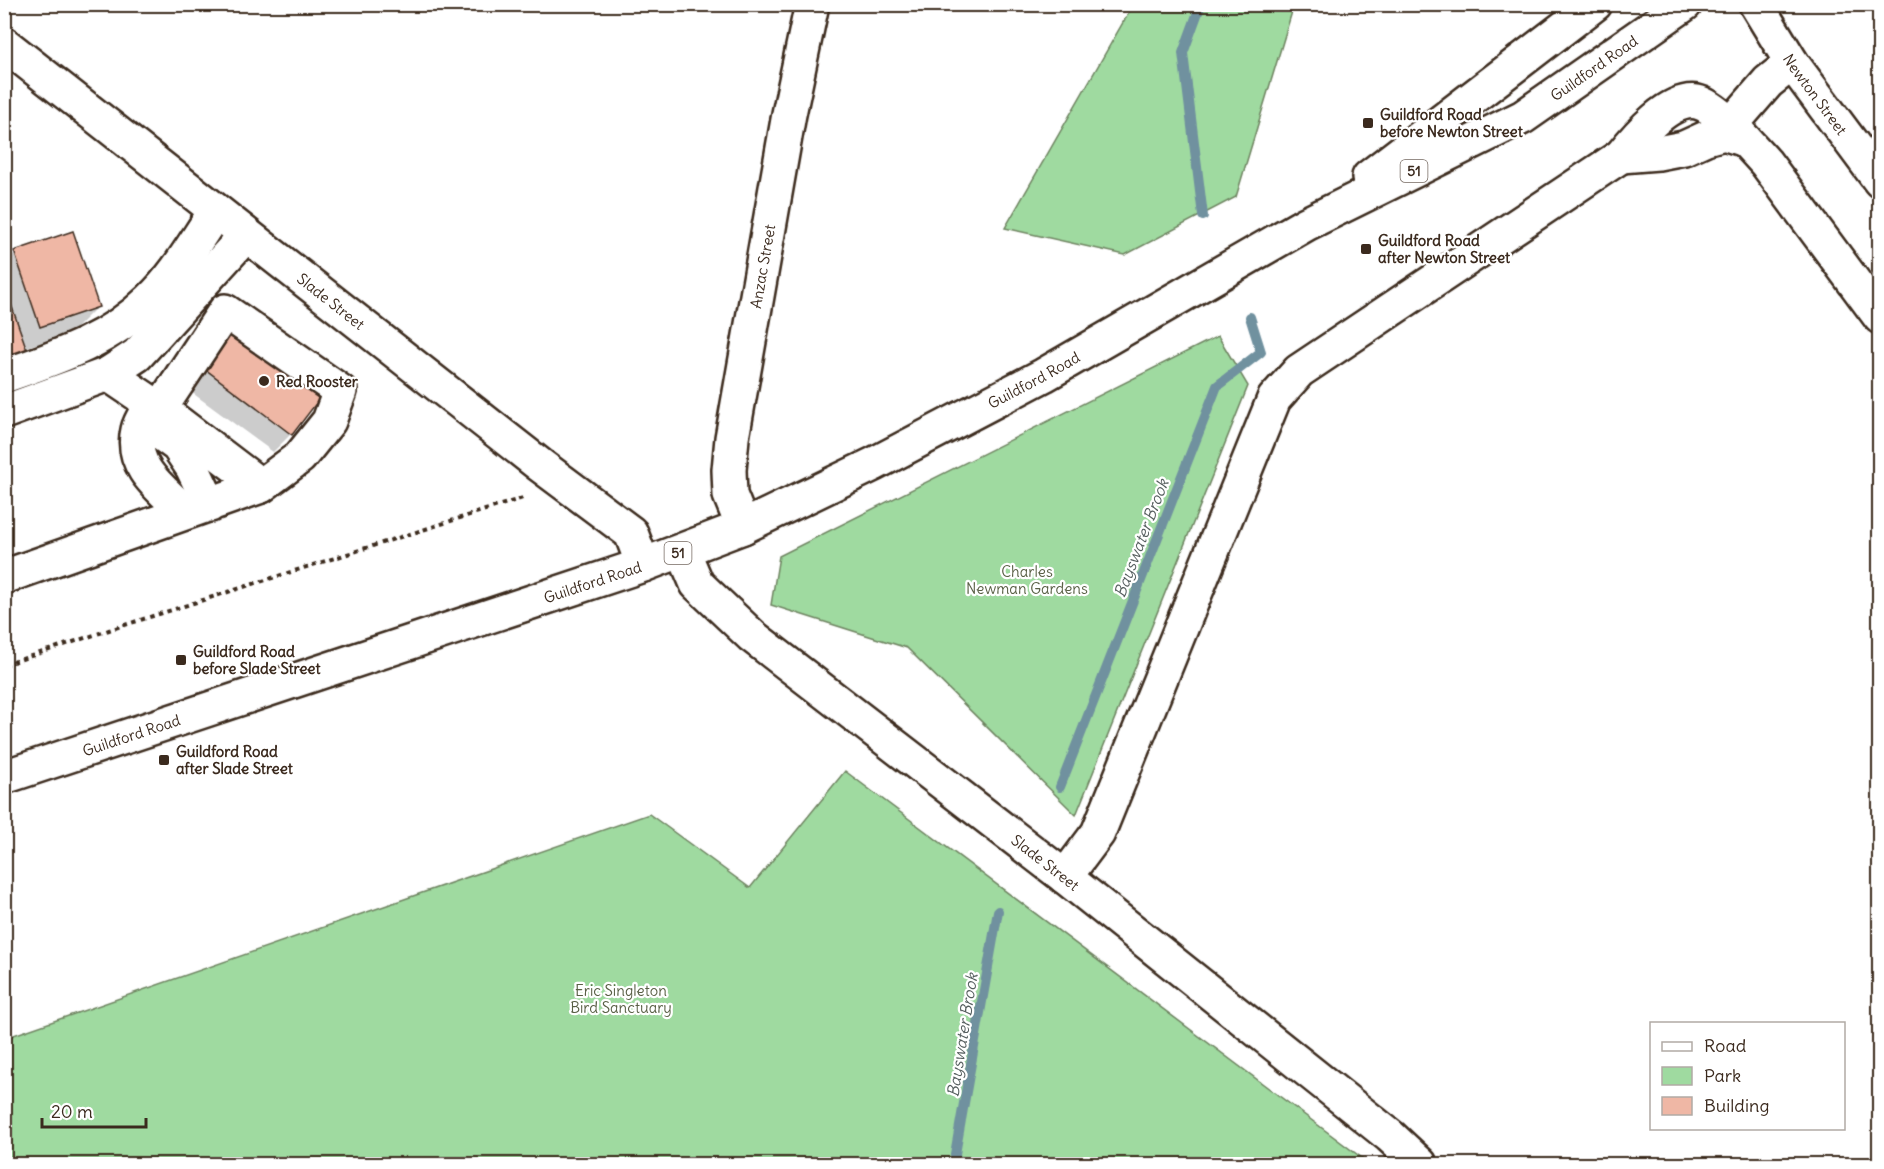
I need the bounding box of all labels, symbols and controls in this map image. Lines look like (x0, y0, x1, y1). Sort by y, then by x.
street label: Guildford Road (1546, 31, 1641, 105)
street label: Newton Street (1779, 50, 1852, 138)
place label: Guildford Road before Newton Street (1380, 105, 1524, 141)
marker: Guildford Road before Newton Street (1361, 116, 1375, 130)
road number: 51 (1400, 160, 1428, 182)
street label: Anzac Street (745, 223, 779, 310)
place label: Guildford Road after Newton Street (1378, 231, 1511, 267)
marker: Guildford Road after Newton Street (1359, 242, 1373, 256)
street label: Slade Street (294, 269, 369, 333)
street label: Guildford Road (984, 347, 1083, 412)
place label: Red Rooster (276, 372, 359, 391)
marker: Red Rooster (257, 374, 271, 388)
water label: Bayswater Brook (1109, 474, 1173, 600)
road number: 51 (664, 542, 692, 564)
street label: Guildford Road (541, 557, 644, 607)
park label: Charles Newman Gardens (966, 562, 1088, 598)
place label: Guildford Road before Slade Street (193, 642, 321, 678)
marker: Guildford Road before Slade Street (174, 653, 188, 667)
street label: Guildford Road (80, 710, 183, 760)
place label: Guildford Road after Slade Street (176, 742, 294, 778)
marker: Guildford Road after Slade Street (157, 753, 171, 767)
street label: Slade Street (1008, 830, 1083, 894)
water label: Bayswater Brook (942, 970, 982, 1098)
park label: Eric Singleton Bird Sanctuary (570, 981, 672, 1017)
legend (1650, 1022, 1845, 1130)
text: Road (1704, 1034, 1747, 1057)
text: Park (1704, 1064, 1741, 1087)
scale bar (42, 1091, 146, 1129)
text: Building (1704, 1094, 1769, 1117)
text: 20 m (51, 1100, 93, 1123)

